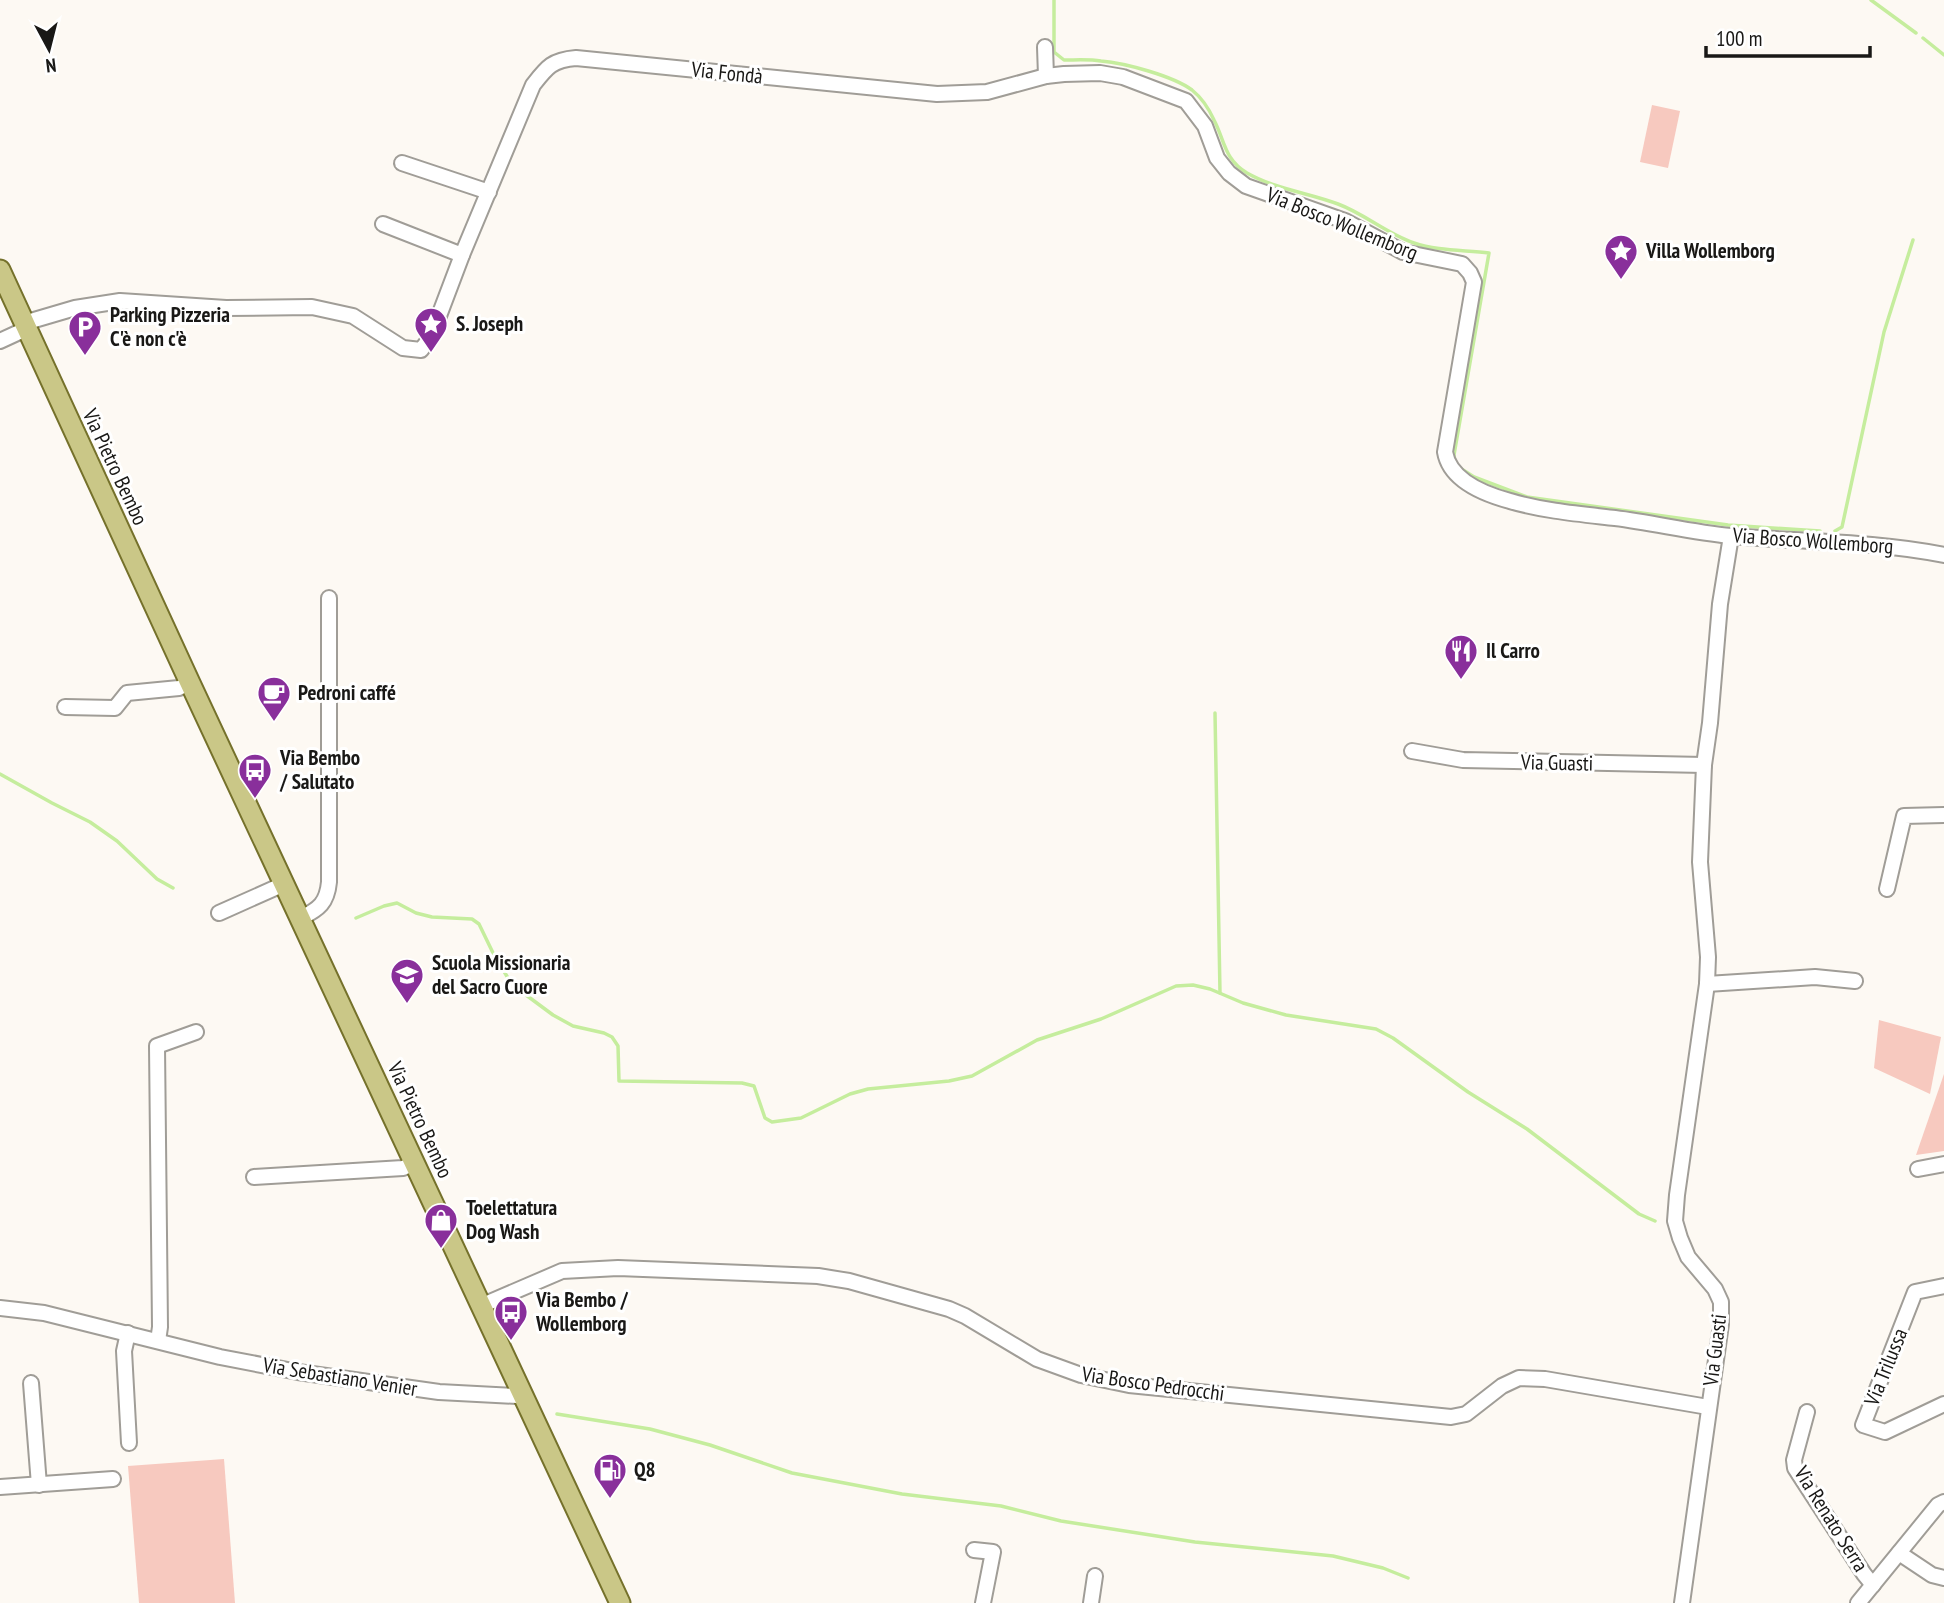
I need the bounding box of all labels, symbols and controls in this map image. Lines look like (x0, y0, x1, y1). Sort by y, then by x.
north arrow (14, 14, 84, 84)
scale bar (1706, 14, 1870, 58)
text: 100 m (1716, 25, 1762, 52)
text: N (45, 53, 58, 78)
street label: Via Fondà (689, 55, 764, 90)
street label: Via Bosco Wollemborg (1262, 180, 1422, 266)
place icon: Villa Wollemborg (1602, 232, 1640, 281)
place label: Villa Wollemborg (1645, 237, 1775, 264)
place label: Parking Pizzeria C'è non c'è (110, 301, 230, 352)
place icon: S. Joseph (412, 305, 450, 354)
parking icon: Parking Pizzeria C'è non c'è (66, 308, 104, 357)
place label: S. Joseph (456, 310, 523, 337)
street label: Via Pietro Bembo (76, 403, 154, 529)
street label: Via Bosco Wollemborg (1731, 521, 1894, 560)
restaurant icon: Il Carro (1442, 632, 1480, 681)
place label: Il Carro (1486, 637, 1540, 664)
cafe icon: Pedroni caffé (255, 674, 293, 723)
place label: Pedroni caffé (298, 679, 396, 706)
place label: Via Bembo / Salutato (279, 744, 360, 795)
street label: Via Guasti (1520, 748, 1593, 777)
bus stop icon: Via Bembo / Salutato (236, 751, 274, 800)
place label: Scuola Missionaria del Sacro Cuore (432, 949, 571, 1000)
school or university icon: Scuola Missionaria del Sacro Cuore (388, 956, 426, 1005)
street label: Via Pietro Bembo (381, 1056, 459, 1182)
place label: Toelettatura Dog Wash (466, 1194, 558, 1245)
shop icon: Toelettatura Dog Wash (422, 1201, 460, 1250)
place label: Via Bembo / Wollemborg (535, 1286, 628, 1337)
bus stop icon: Via Bembo / Wollemborg (492, 1293, 530, 1342)
street label: Via Guasti (1697, 1312, 1732, 1389)
street label: Via Trilussa (1857, 1324, 1913, 1410)
street label: Via Sebastiano Venier (260, 1351, 419, 1402)
street label: Via Bosco Pedrocchi (1079, 1360, 1226, 1407)
fuel station icon: Q8 (591, 1451, 629, 1500)
place label: Q8 (634, 1456, 656, 1483)
street label: Via Renato Serra (1788, 1460, 1875, 1577)

